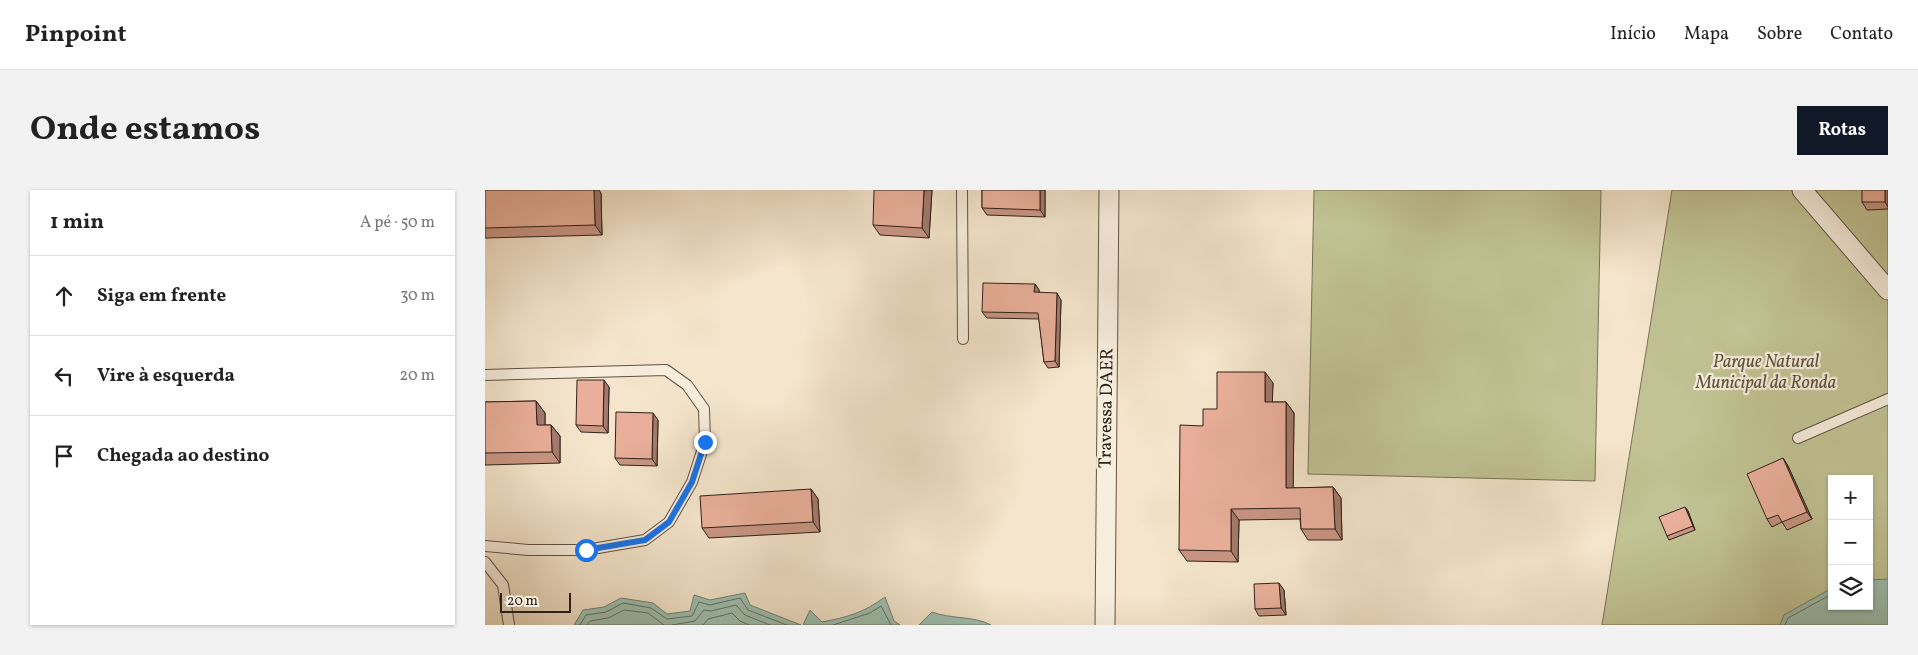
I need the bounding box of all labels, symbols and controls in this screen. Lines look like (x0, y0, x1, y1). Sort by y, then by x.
text: Pinpoint (25, 18, 127, 52)
text: Início (1610, 22, 1656, 47)
text: Mapa (1684, 22, 1729, 47)
text: Sobre (1757, 22, 1802, 47)
text: Contato (1830, 22, 1893, 47)
text: Onde estamos (30, 106, 260, 154)
button: Rotas (1797, 106, 1888, 155)
text: 1 min (50, 208, 104, 237)
text: A pé · 50 m (360, 212, 435, 234)
icon: ahead (50, 282, 78, 310)
text: Siga em frente (97, 283, 226, 309)
text: 30 m (400, 285, 435, 307)
street label: Travessa DAER (1093, 348, 1121, 468)
park label: Parque Natural Municipal da Ronda (1695, 350, 1836, 396)
icon: left (50, 362, 78, 390)
text: Vire à esquerda (97, 363, 235, 389)
text: 20 m (400, 365, 435, 387)
route end (694, 431, 717, 454)
icon: arrive (50, 442, 78, 470)
text: Chegada ao destino (97, 443, 269, 469)
map controls (1828, 475, 1873, 610)
button: + (1828, 475, 1873, 520)
button: − (1828, 520, 1873, 565)
route start (575, 539, 598, 562)
button: layers (1828, 565, 1873, 610)
scale bar (500, 590, 571, 613)
text: 20 m (507, 592, 538, 611)

